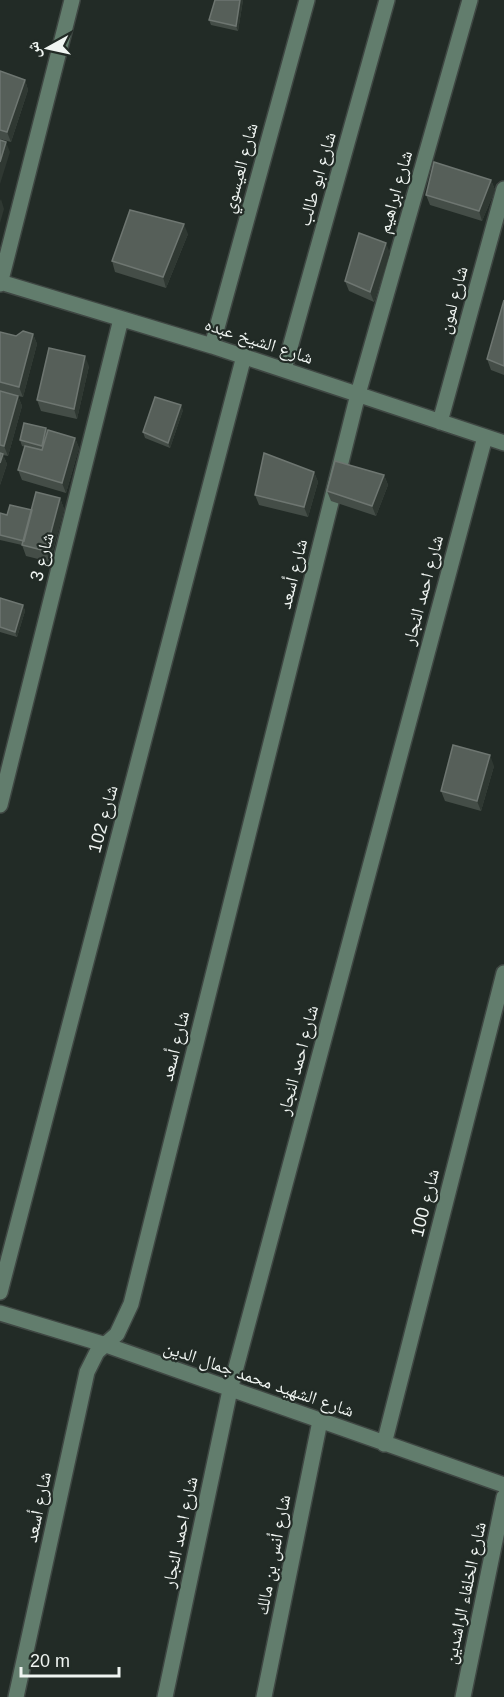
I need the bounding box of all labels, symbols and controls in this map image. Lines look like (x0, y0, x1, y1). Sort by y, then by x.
north arrow (18, 18, 78, 78)
text: ش (24, 40, 44, 60)
street label: شارع العيسوي (218, 121, 266, 217)
street label: شارع ابو طالب (294, 130, 341, 229)
street label: شارع ابراهيم (374, 148, 418, 236)
street label: شارع لمون (434, 264, 473, 336)
street label: شارع الشيخ عبده (202, 314, 316, 370)
street label: شارع 3 (26, 531, 59, 584)
street label: شارع احمد النجار (398, 533, 448, 648)
street label: شارع أسعد (274, 537, 312, 611)
street label: شارع 102 (84, 783, 123, 855)
street label: شارع احمد النجار (273, 1003, 323, 1118)
street label: شارع أسعد (156, 1009, 194, 1083)
street label: شارع 100 (407, 1167, 444, 1239)
street label: شارع الشهيد محمد جمال الدين (161, 1337, 357, 1422)
street label: شارع أسعد (20, 1470, 56, 1544)
street label: شارع احمد النجار (158, 1475, 202, 1590)
street label: شارع أنس بن مالك (251, 1493, 295, 1617)
street label: شارع الخلفاء الراشدين (440, 1520, 491, 1666)
scale bar (21, 1640, 118, 1678)
text: 20 m (30, 1651, 70, 1671)

